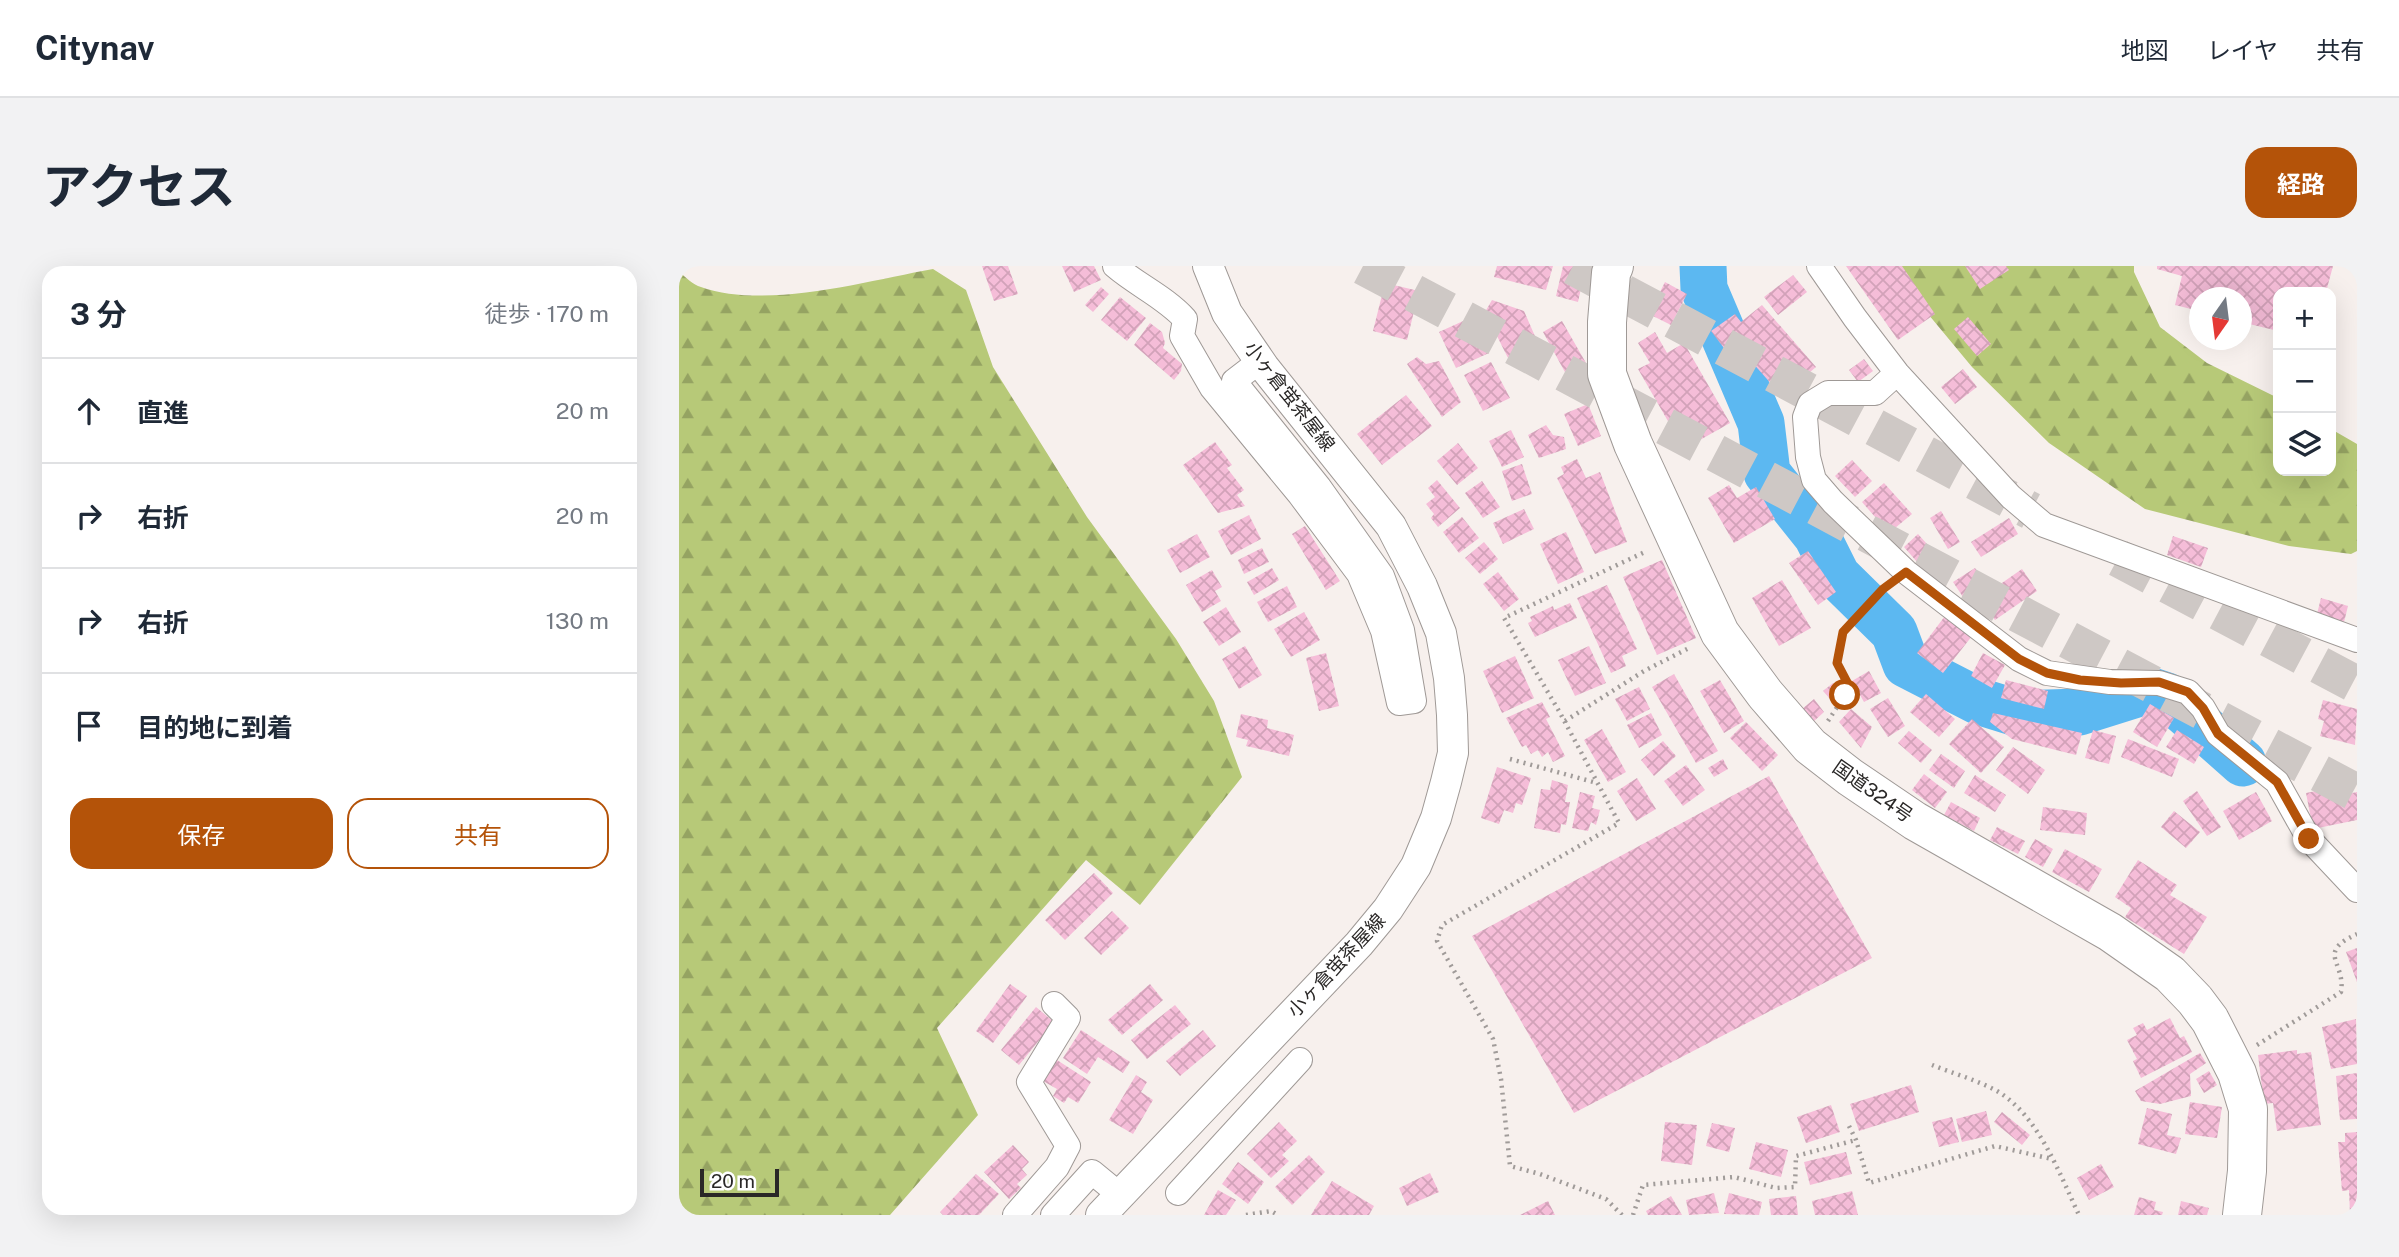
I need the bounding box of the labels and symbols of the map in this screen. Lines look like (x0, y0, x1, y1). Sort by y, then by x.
north arrow (2189, 287, 2252, 350)
street label: 小ヶ倉蛍茶屋線 (1240, 337, 1340, 455)
route start (1829, 679, 1860, 710)
street label: 国道324号 (1829, 756, 1917, 826)
route end (2293, 823, 2324, 854)
street label: 小ヶ倉蛍茶屋線 (1283, 909, 1389, 1021)
scale bar (700, 1166, 779, 1198)

